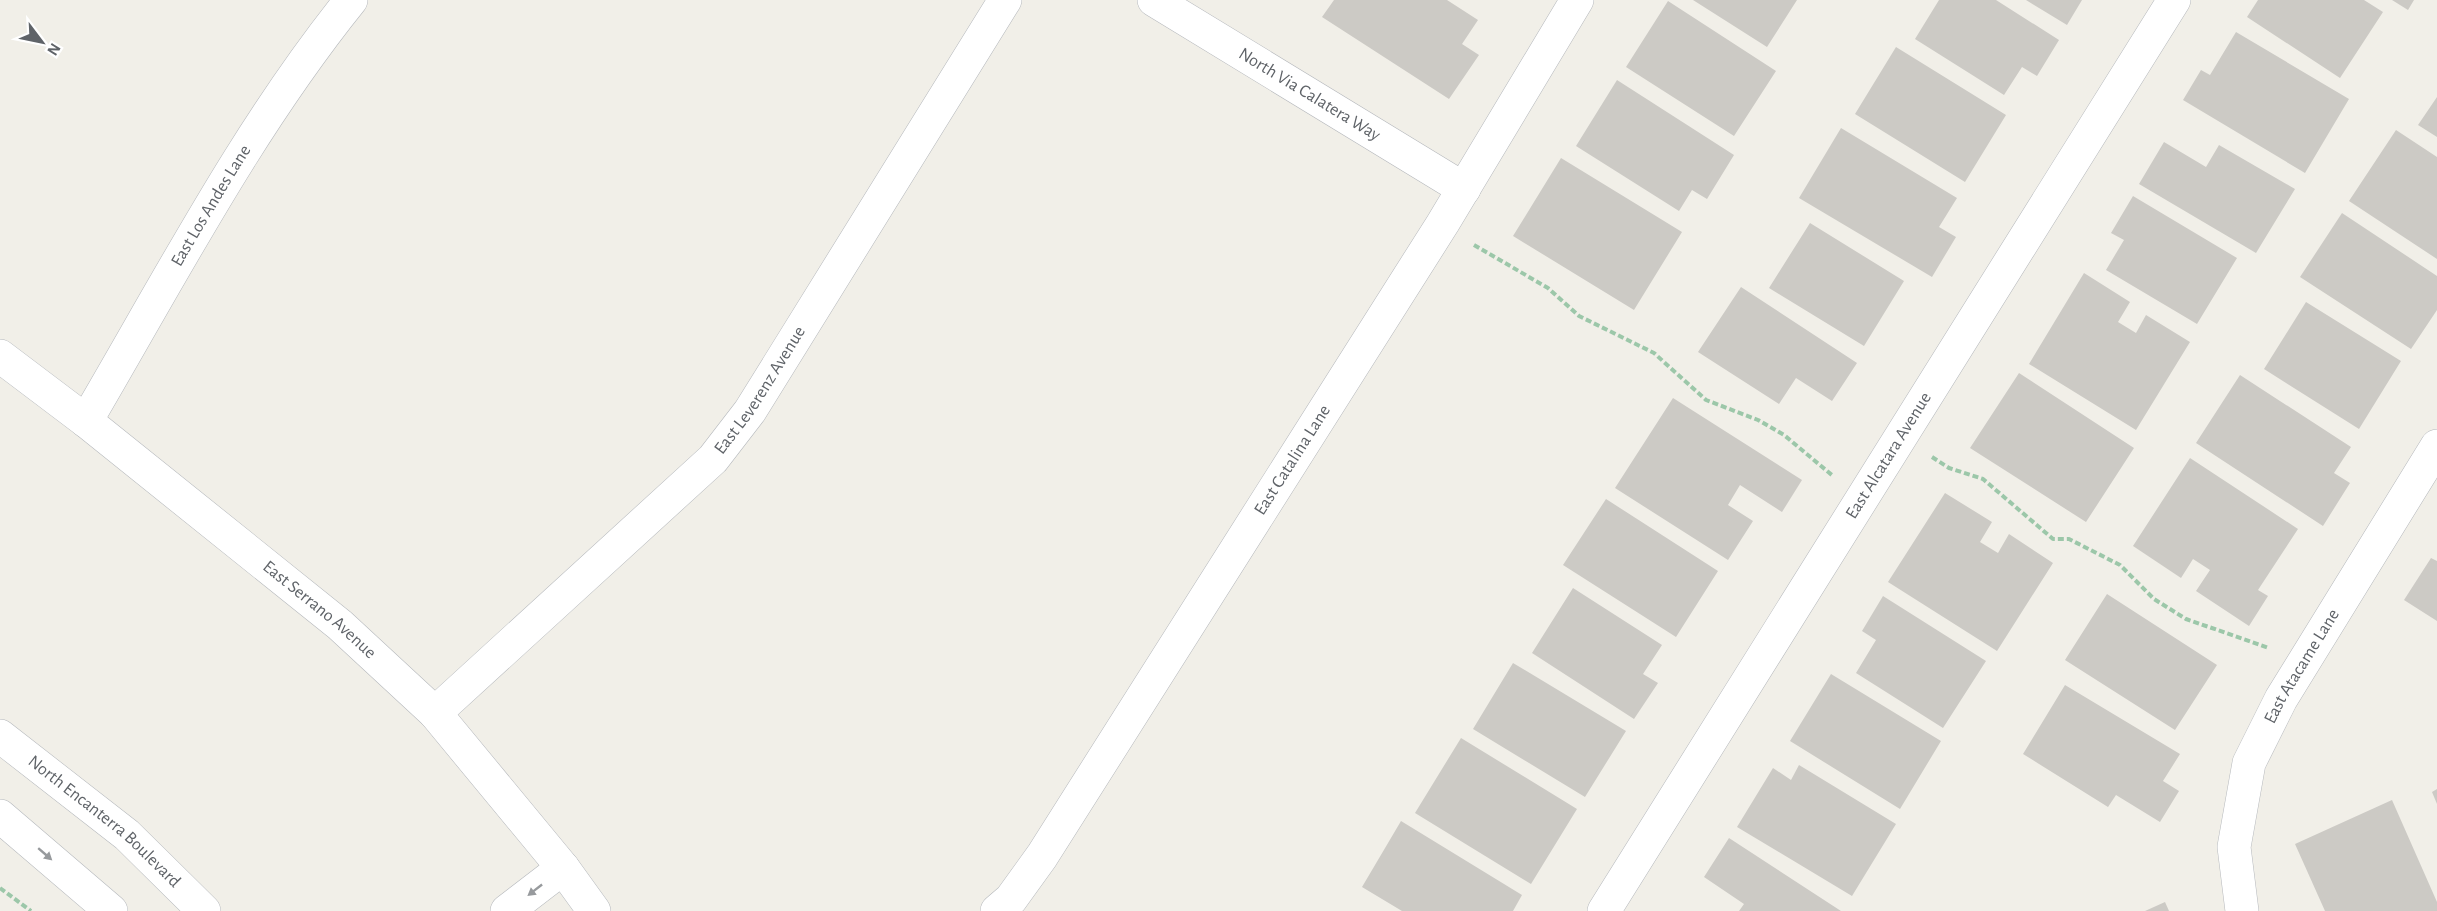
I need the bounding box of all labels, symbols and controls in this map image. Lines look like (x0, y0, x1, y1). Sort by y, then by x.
north arrow (12, 12, 72, 72)
text: N (44, 40, 64, 58)
street label: North Via Calatera Way (1235, 45, 1384, 145)
street label: East Los Andes Lane (168, 142, 255, 269)
street label: East Leverenz Avenue (711, 323, 809, 458)
street label: East Alcatara Avenue (1843, 389, 1935, 522)
street label: East Catalina Lane (1251, 402, 1334, 518)
street label: East Serrano Avenue (259, 558, 379, 662)
street label: East Atacame Lane (2261, 606, 2343, 727)
street label: North Encanterra Boulevard (24, 752, 184, 891)
one-way arrow (37, 847, 52, 860)
one-way arrow (527, 883, 543, 896)

